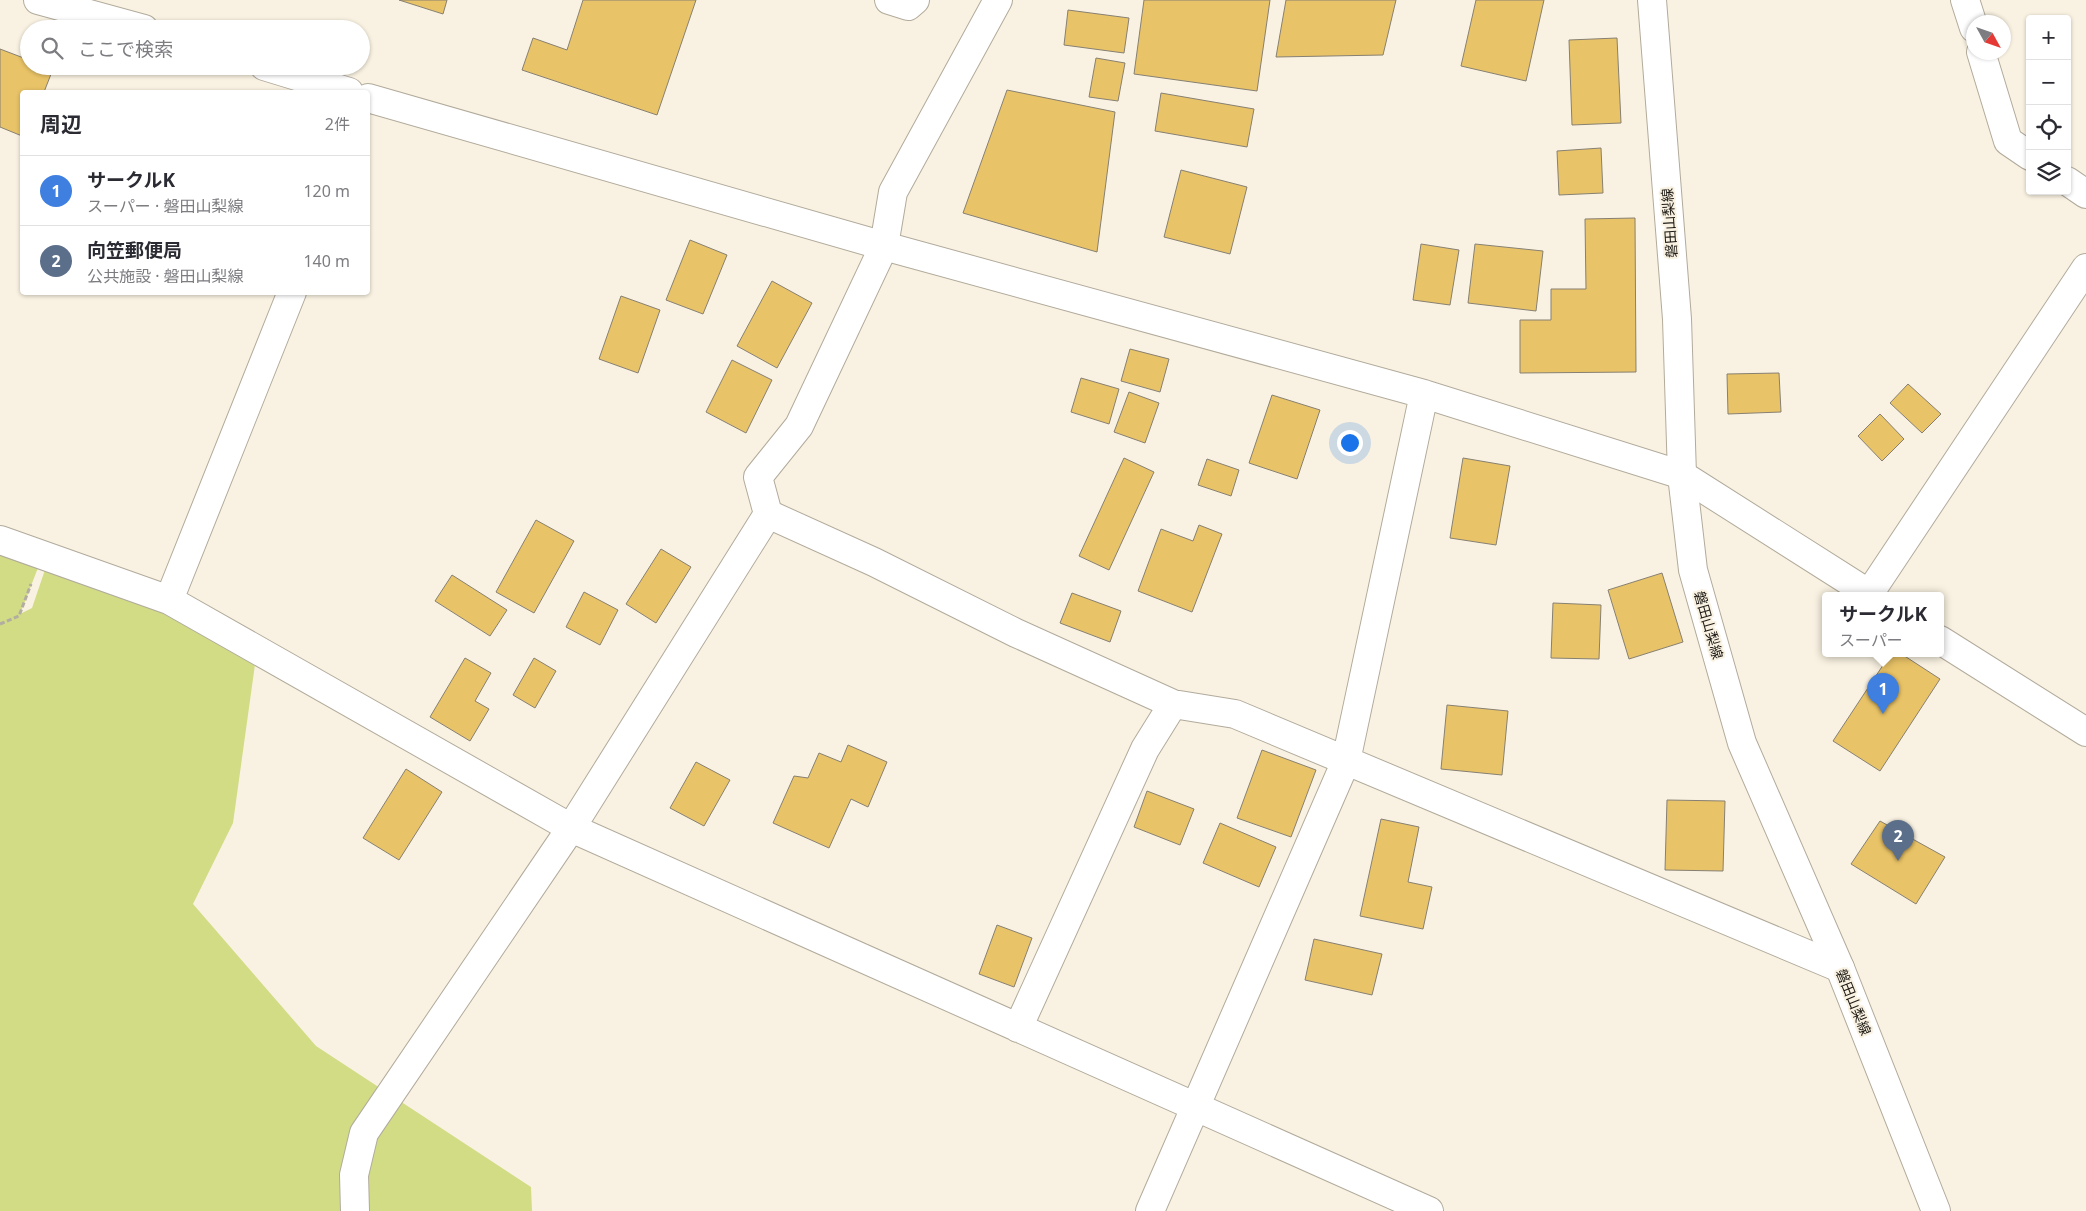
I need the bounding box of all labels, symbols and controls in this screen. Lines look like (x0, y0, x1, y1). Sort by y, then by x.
north arrow (1966, 15, 2011, 60)
map controls (2026, 15, 2071, 195)
button: + (2026, 15, 2071, 60)
search box (20, 20, 370, 75)
icon: search (38, 34, 66, 62)
text: ここで検索 (78, 36, 173, 62)
button: − (2026, 60, 2071, 105)
button: locate (2026, 105, 2071, 150)
text: 周辺 (40, 110, 82, 138)
text: 2件 (325, 113, 350, 135)
button: layers (2026, 150, 2071, 195)
text: サークルK (87, 167, 175, 193)
text: 1 (51, 180, 61, 202)
text: 120 m (303, 180, 350, 202)
street label: 磐田山梨線 (1657, 187, 1681, 259)
text: スーパー · 磐田山梨線 (87, 195, 243, 217)
text: 向笠郵便局 (87, 237, 182, 263)
text: 2 (51, 250, 61, 272)
text: 140 m (303, 250, 350, 272)
text: 公共施設 · 磐田山梨線 (87, 265, 244, 287)
your location (1337, 430, 1363, 456)
street label: 磐田山梨線 (1690, 589, 1728, 661)
popup (1822, 592, 1944, 657)
text: サークルK (1839, 601, 1927, 627)
text: スーパー (1839, 629, 1903, 651)
pin: 1 (1867, 673, 1899, 714)
pin: 2 (1882, 820, 1914, 861)
street label: 磐田山梨線 (1832, 966, 1876, 1038)

